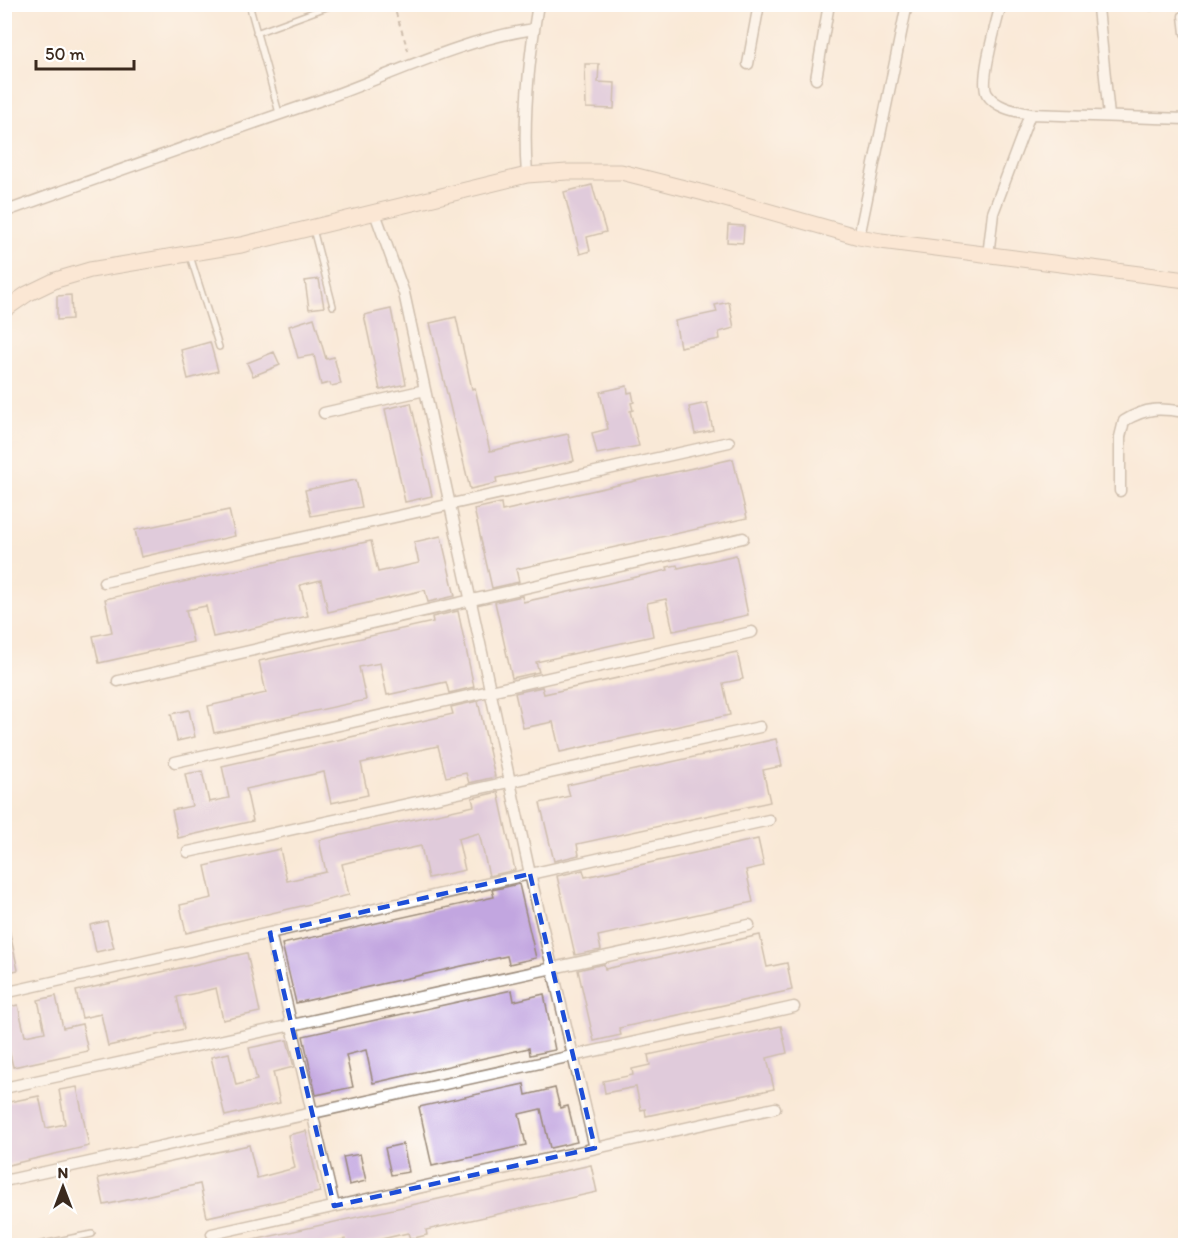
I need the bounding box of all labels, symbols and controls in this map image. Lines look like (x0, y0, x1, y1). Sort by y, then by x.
scale bar (36, 33, 134, 71)
text: 50 m (45, 43, 85, 65)
north arrow (33, 1157, 93, 1217)
text: N (58, 1163, 68, 1182)

